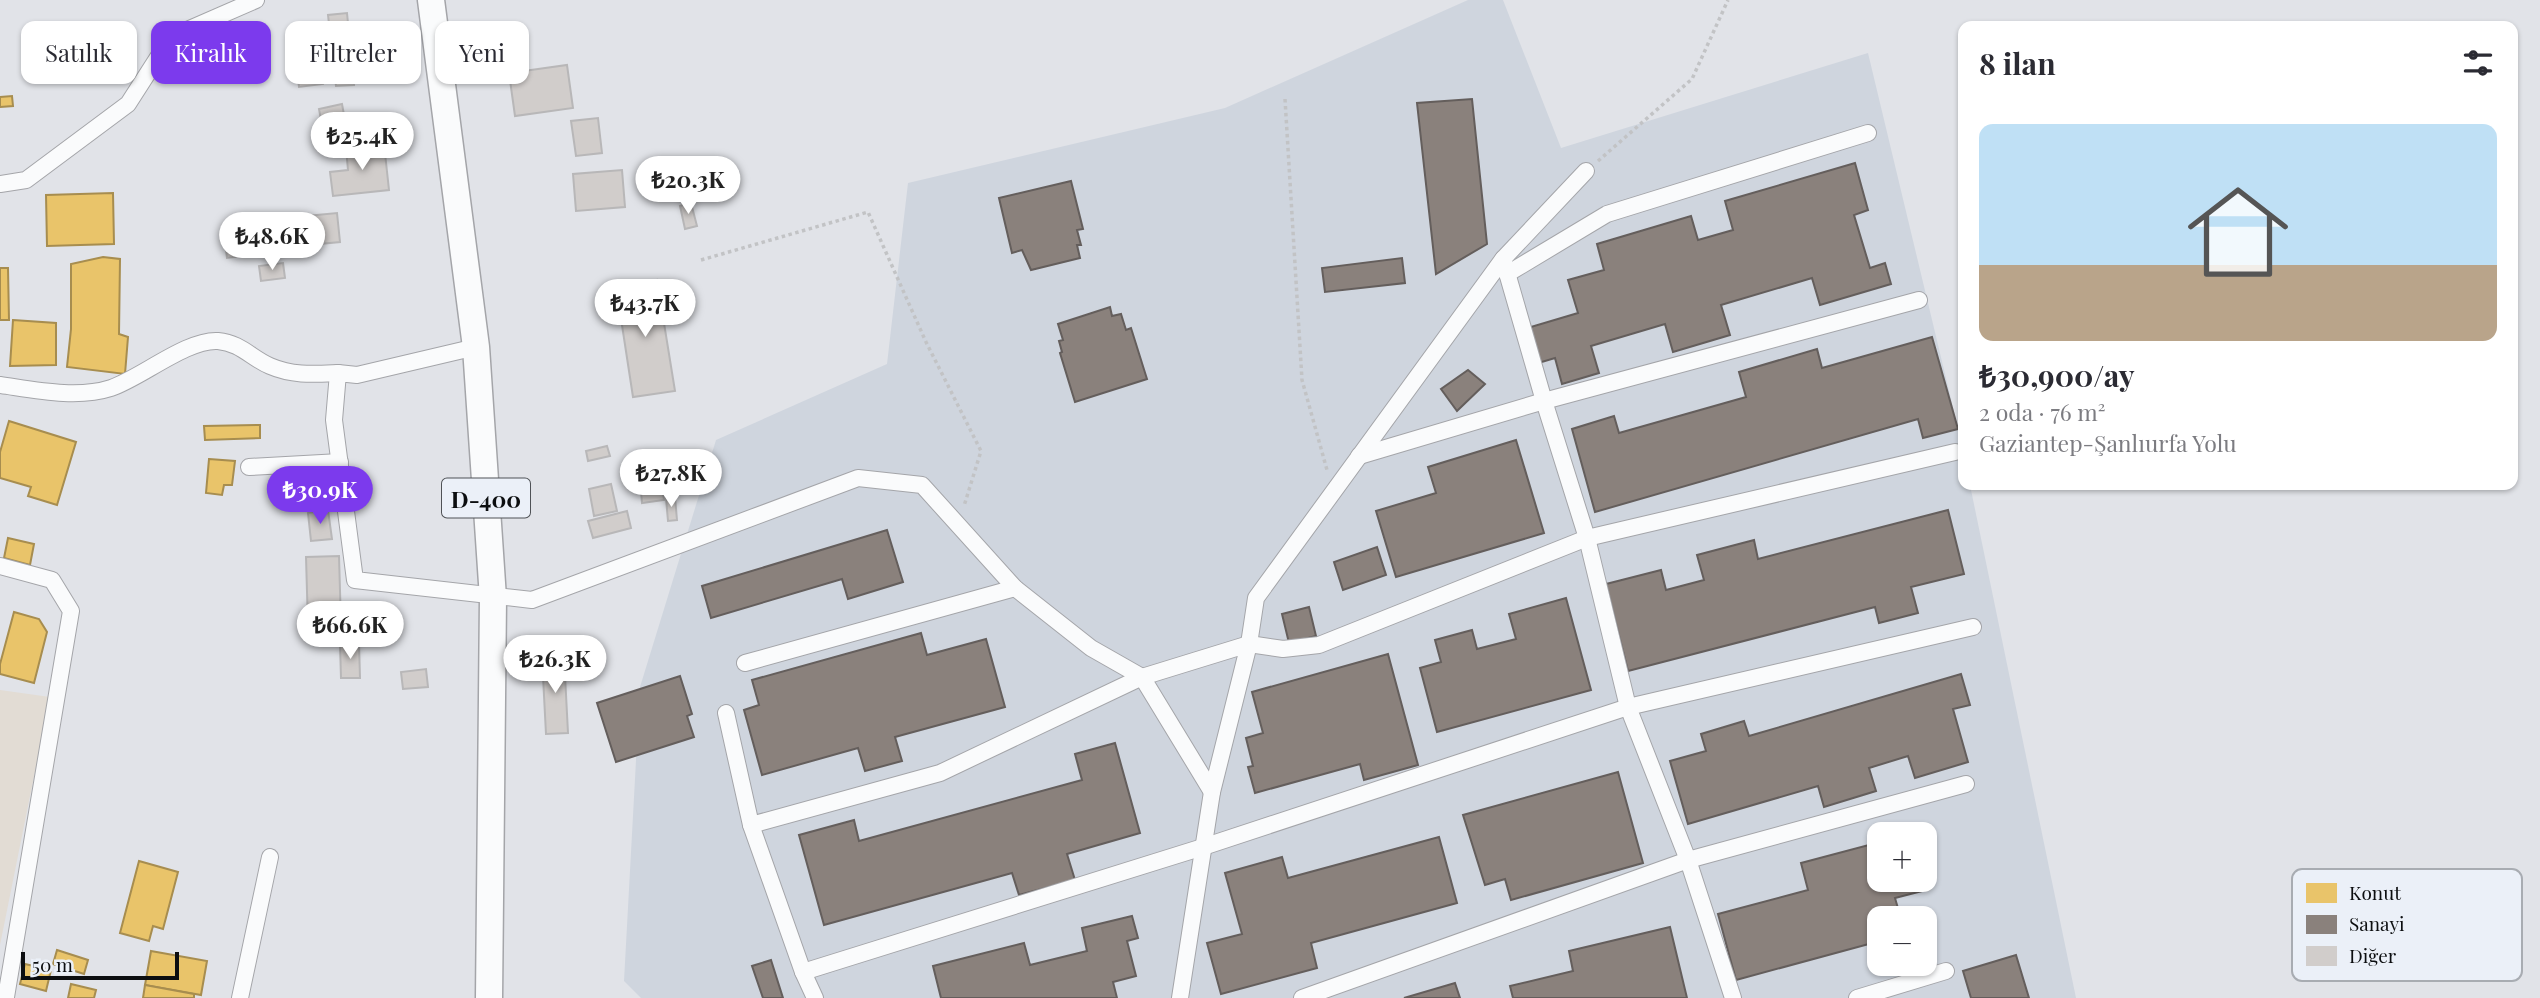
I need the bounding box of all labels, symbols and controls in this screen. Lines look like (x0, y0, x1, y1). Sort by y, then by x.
chip: Satılık (21, 21, 137, 84)
chip: Kiralık (151, 21, 271, 84)
chip: Filtreler (285, 21, 421, 84)
chip: Yeni (435, 21, 529, 84)
text: 8 ilan (1979, 43, 2056, 83)
icon: filters (2459, 44, 2497, 82)
pin: ₺25.4K (305, 113, 419, 172)
text: ₺25.4K (327, 119, 397, 150)
pin: ₺20.3K (631, 156, 745, 216)
text: ₺20.3K (651, 163, 725, 194)
icon: home (2175, 169, 2301, 295)
pin: ₺48.6K (215, 212, 329, 272)
text: ₺48.6K (235, 219, 309, 250)
pin: ₺43.7K (588, 280, 702, 339)
text: ₺43.7K (611, 286, 679, 317)
text: ₺30,900/ay (1979, 355, 2135, 395)
text: 2 oda · 76 m² (1979, 396, 2106, 427)
text: Gaziantep-Şanlıurfa Yolu (1979, 427, 2237, 458)
pin: ₺27.8K (614, 449, 728, 509)
text: ₺27.8K (636, 456, 706, 487)
pin: ₺30.9K (263, 466, 377, 526)
text: ₺30.9K (283, 473, 357, 504)
road number: D-400 (442, 478, 530, 518)
pin: ₺66.6K (293, 602, 407, 661)
text: ₺66.6K (313, 608, 387, 639)
pin: ₺26.3K (498, 636, 612, 695)
text: ₺26.3K (519, 642, 591, 673)
map controls (1867, 822, 1937, 976)
button: + (1867, 822, 1937, 892)
legend (2292, 869, 2522, 981)
text: Konut (2349, 879, 2401, 905)
button: − (1867, 906, 1937, 976)
text: Sanayi (2349, 910, 2405, 936)
text: Diğer (2349, 942, 2397, 968)
scale bar (21, 949, 178, 981)
text: 50 m (32, 951, 73, 977)

